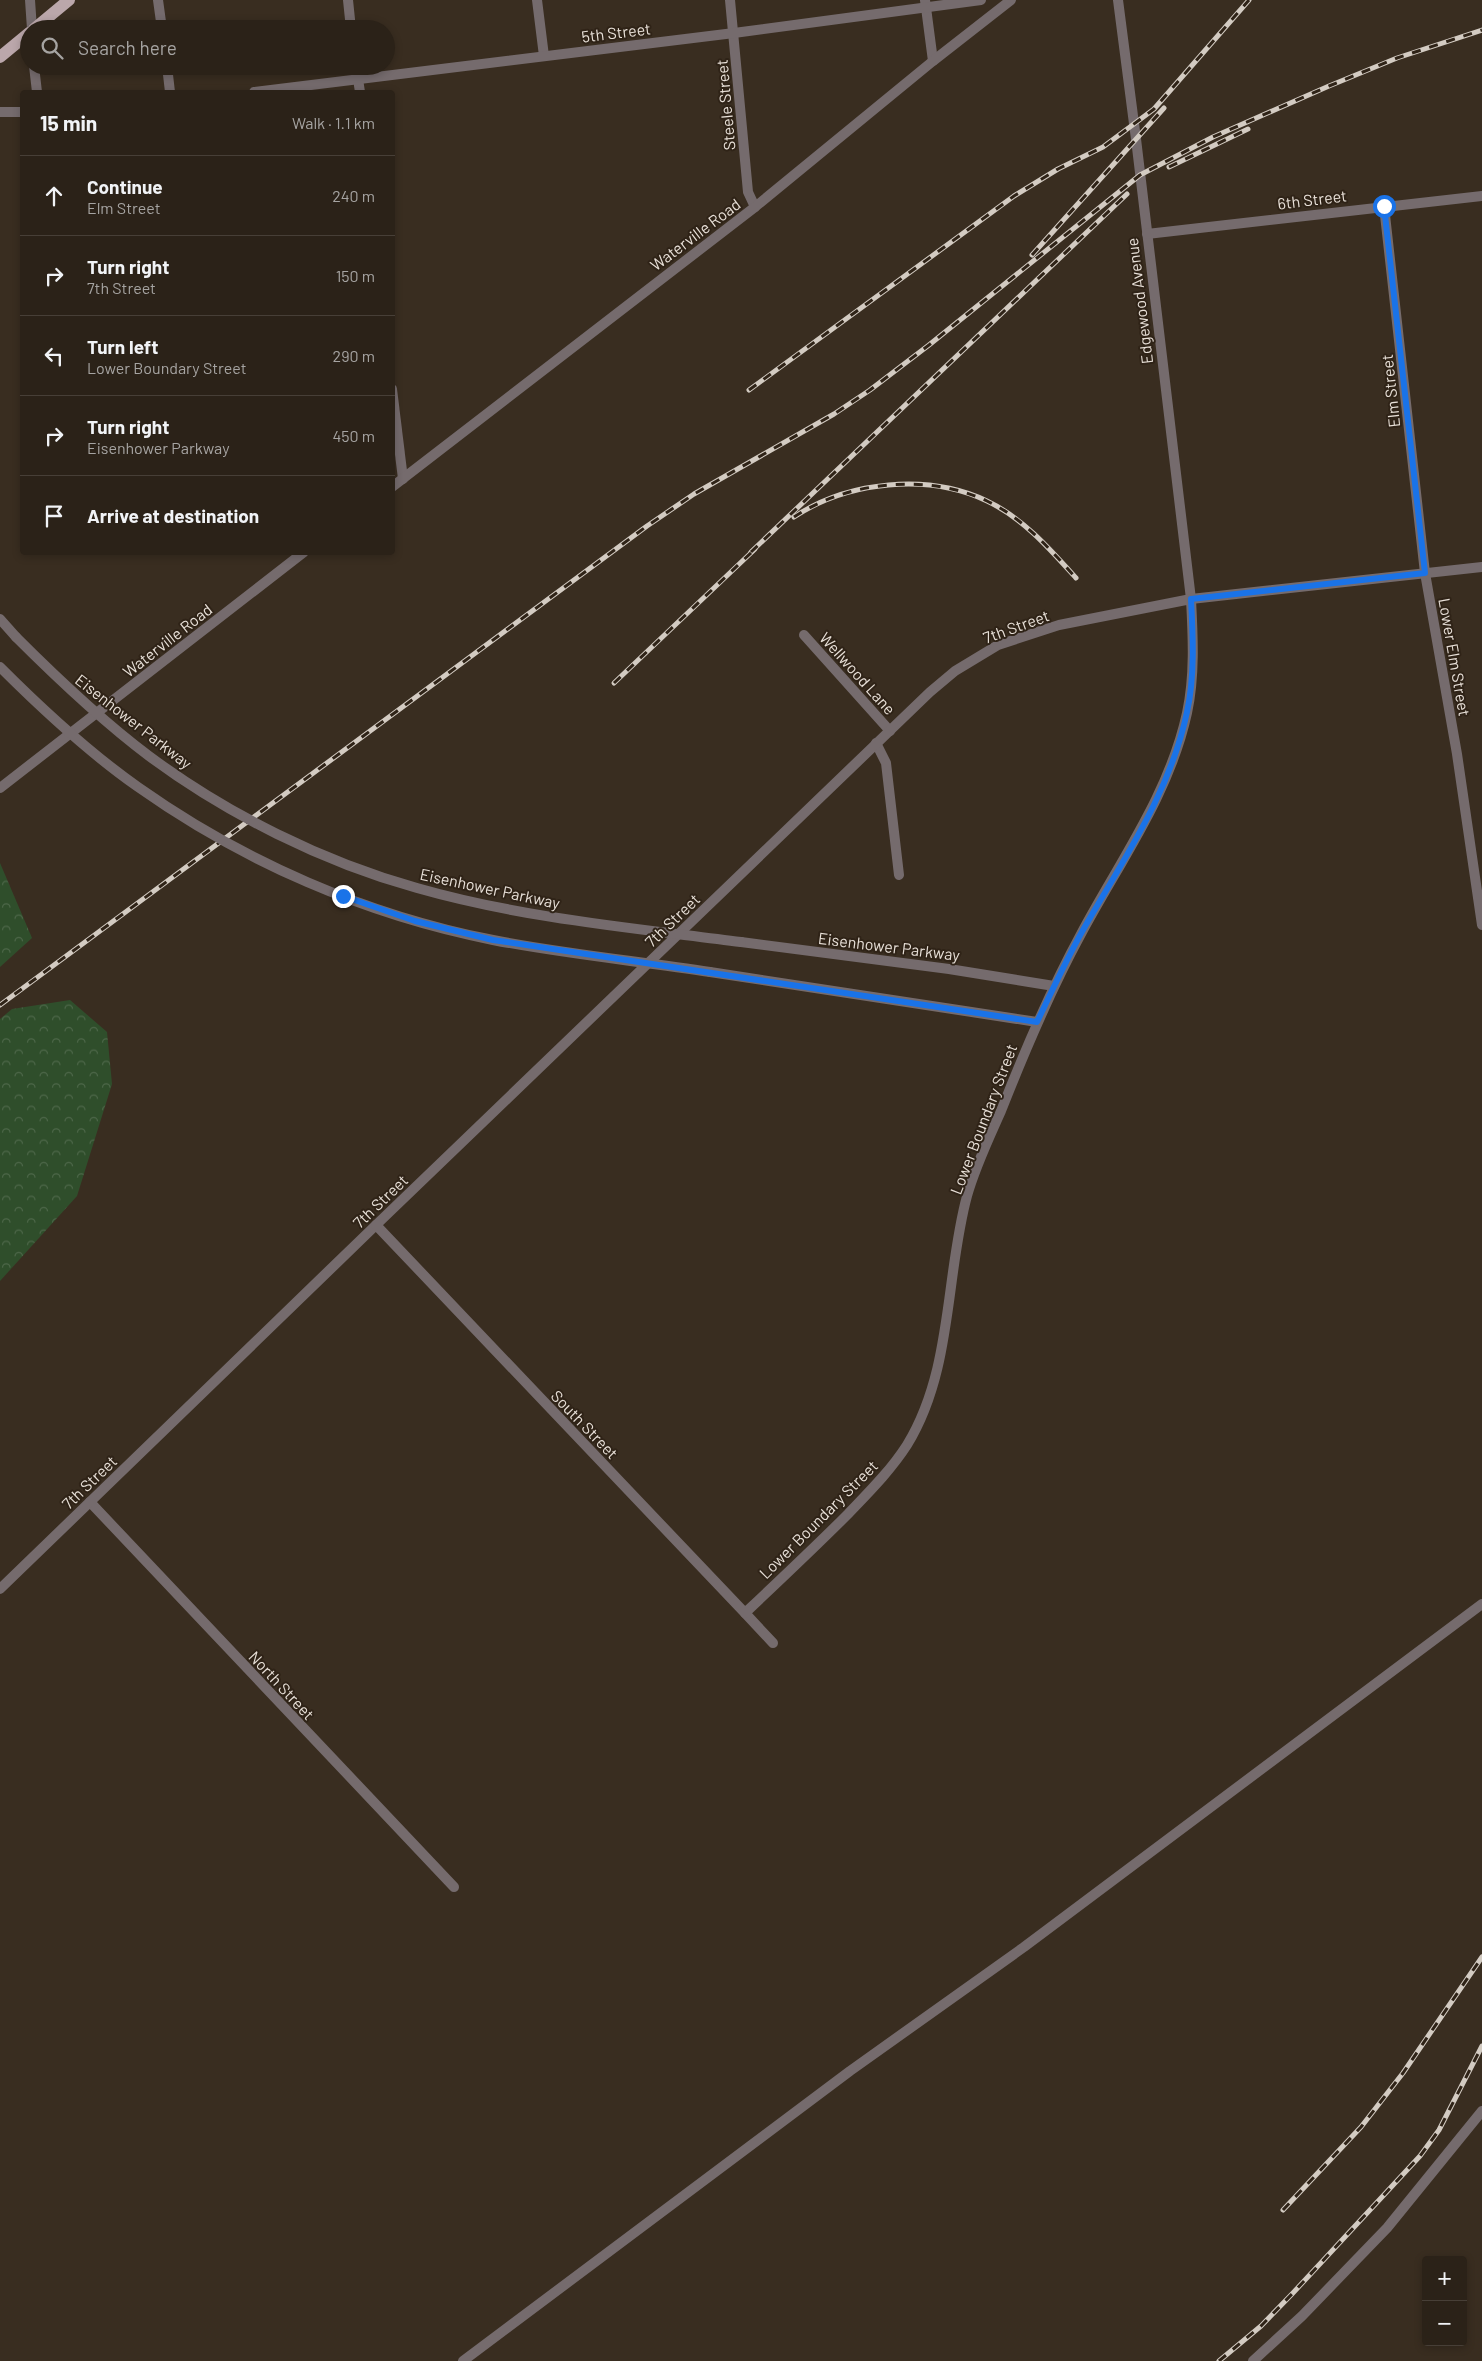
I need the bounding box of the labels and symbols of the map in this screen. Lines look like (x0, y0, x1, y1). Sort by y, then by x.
street label: 5th Street (580, 18, 652, 46)
street label: Steele Street (712, 59, 738, 151)
street label: 6th Street (1276, 185, 1348, 213)
street label: Waterville Road (646, 194, 744, 274)
route start (1373, 195, 1396, 218)
street label: Edgewood Avenue (1122, 237, 1156, 365)
street label: Elm Street (1377, 353, 1403, 429)
street label: Lower Elm Street (1435, 596, 1475, 718)
street label: Waterville Road (119, 599, 215, 681)
street label: 7th Street (980, 605, 1052, 647)
street label: Wellwood Lane (816, 628, 900, 718)
street label: Eisenhower Parkway (72, 670, 197, 773)
street label: Eisenhower Parkway (418, 864, 562, 912)
route end (332, 885, 355, 908)
street label: 7th Street (641, 889, 703, 951)
street label: Eisenhower Parkway (817, 928, 962, 964)
street label: Lower Boundary Street (946, 1041, 1020, 1197)
street label: 7th Street (349, 1170, 411, 1232)
street label: South Street (548, 1386, 622, 1462)
street label: 7th Street (58, 1451, 120, 1513)
street label: Lower Boundary Street (755, 1456, 881, 1582)
street label: North Street (245, 1647, 319, 1723)

